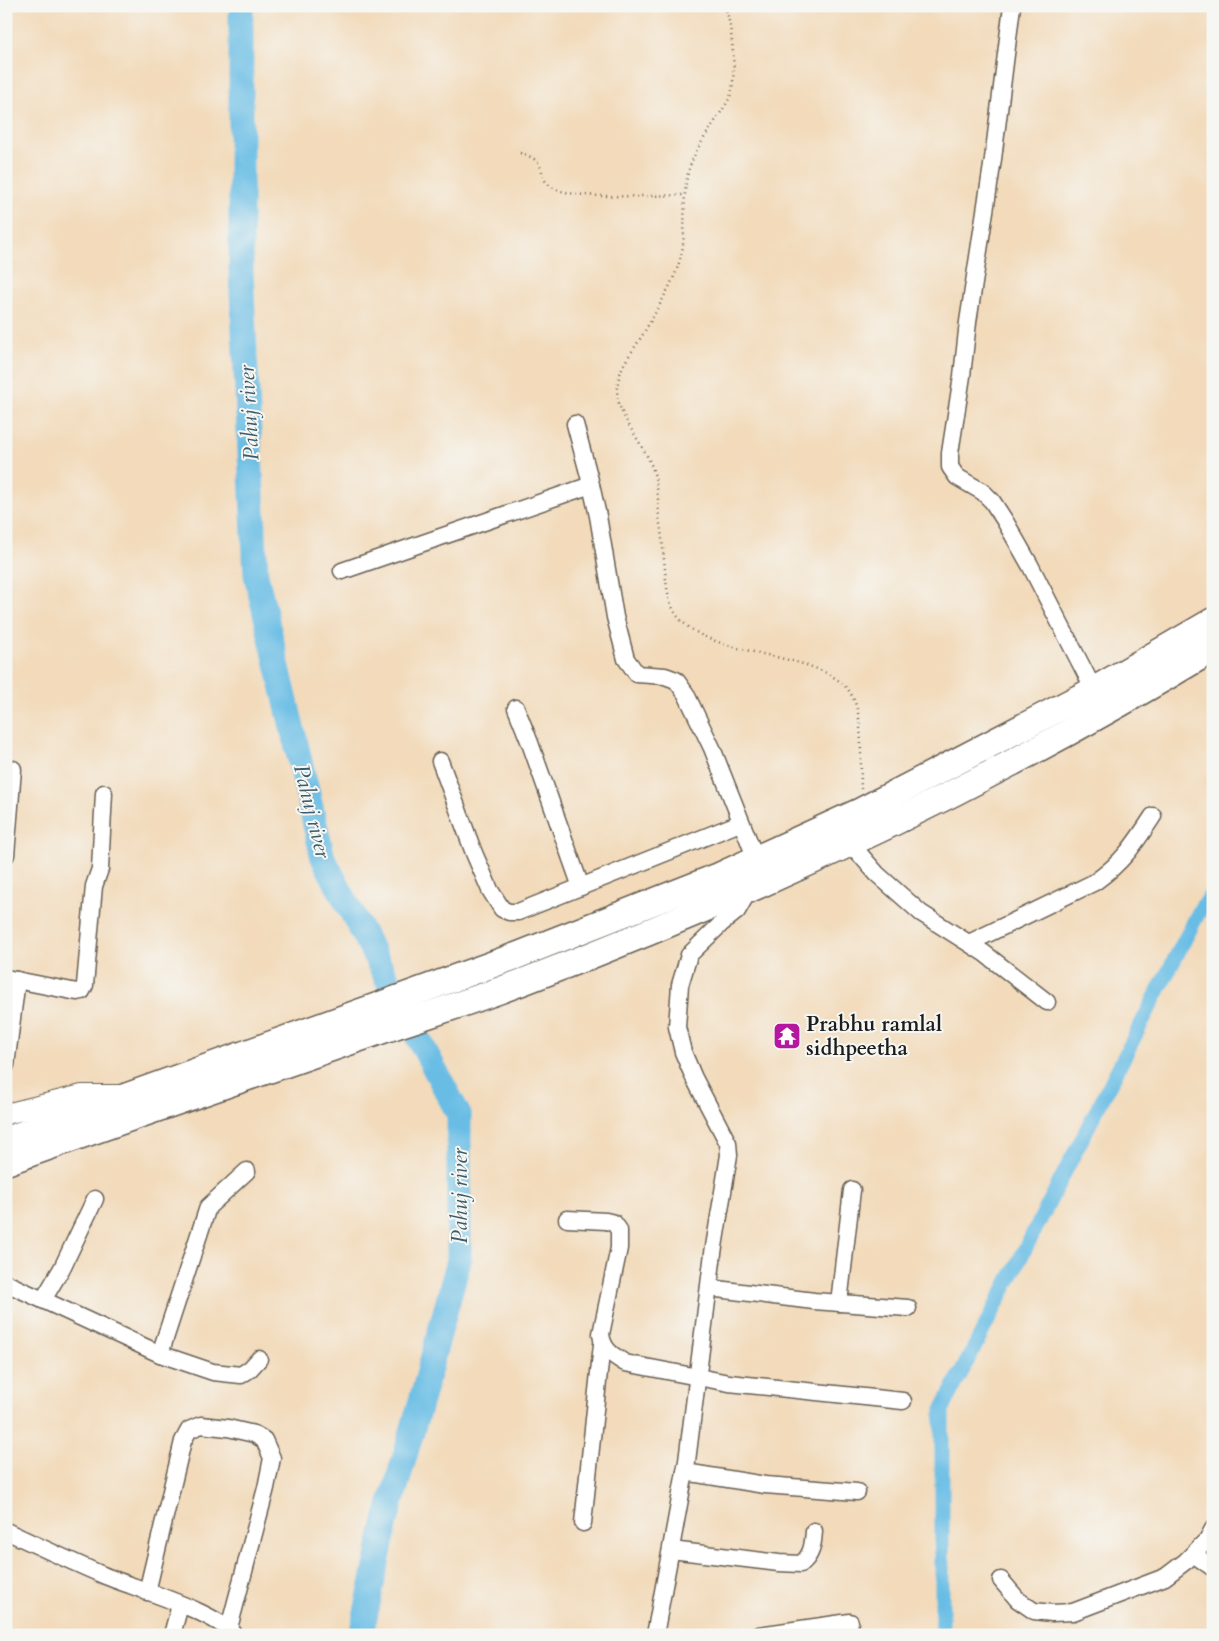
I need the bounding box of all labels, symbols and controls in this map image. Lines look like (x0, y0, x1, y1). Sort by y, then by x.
water label: Pahuj river (231, 364, 266, 461)
water label: Pahuj river (286, 761, 338, 862)
place label: Prabhu ramlal sidhpeetha (806, 1010, 942, 1063)
temple icon: Prabhu ramlal sidhpeetha (772, 1021, 802, 1051)
water label: Pahuj river (445, 1147, 475, 1244)

